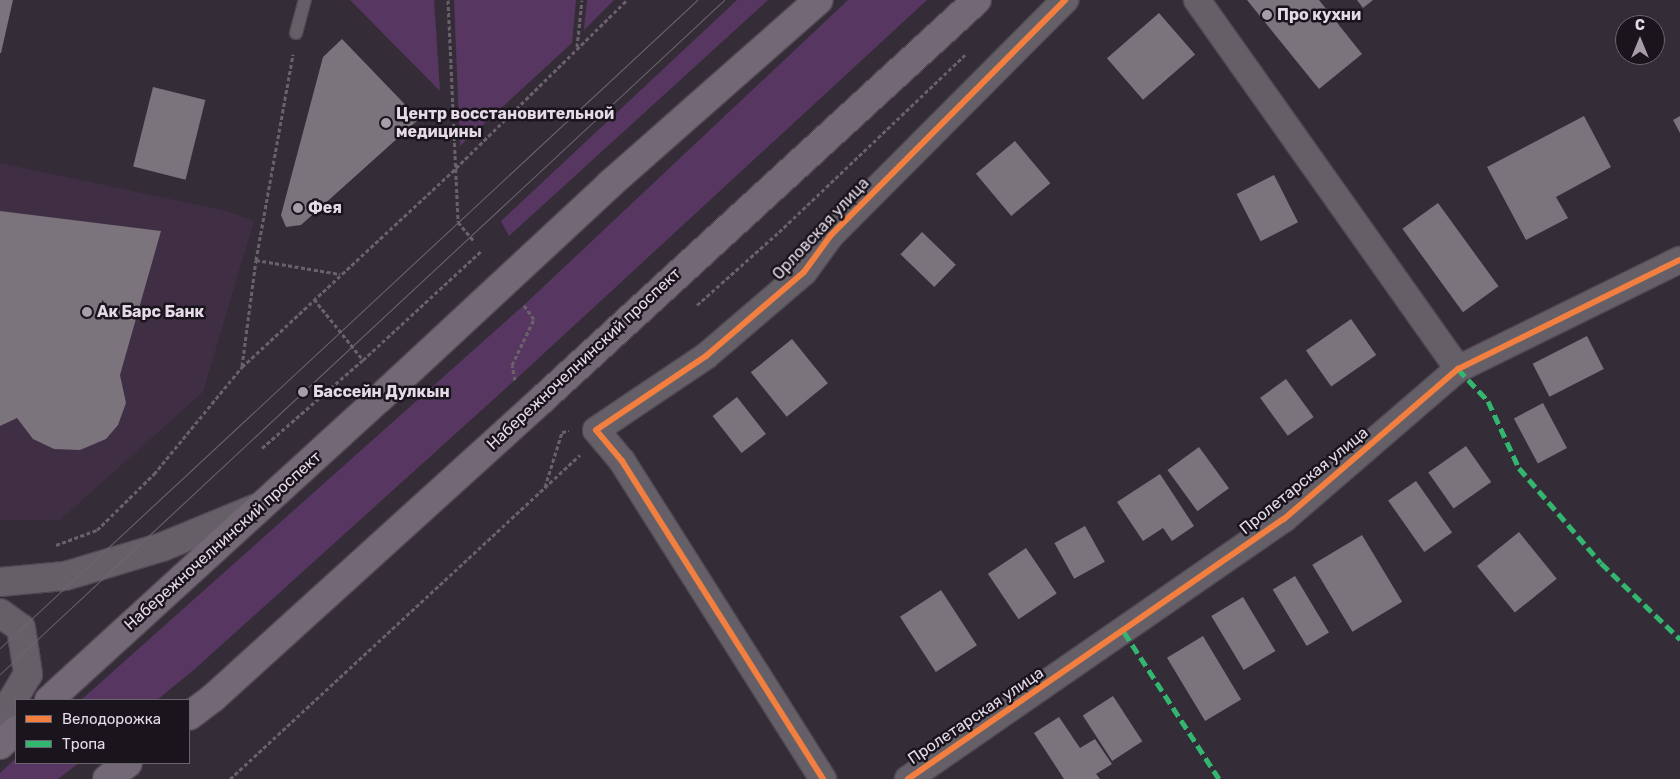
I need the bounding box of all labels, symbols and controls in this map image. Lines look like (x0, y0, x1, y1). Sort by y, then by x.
place label: Про кухни (1277, 5, 1361, 25)
marker: Про кухни (1261, 9, 1273, 21)
north arrow (1615, 15, 1665, 65)
text: С (1635, 17, 1645, 34)
place label: Центр восстановительной медицины (396, 104, 614, 142)
marker: Центр восстановительной медицины (380, 117, 392, 129)
street label: Орловская улица (769, 174, 873, 284)
place label: Фея (308, 198, 342, 218)
marker: Фея (292, 202, 304, 214)
street label: Набережночелнинский проспект (483, 264, 685, 454)
place label: Ак Барс Банк (97, 302, 204, 322)
marker: Ак Барс Банк (81, 306, 93, 318)
place label: Бассейн Дулкын (313, 382, 450, 402)
marker: Бассейн Дулкын (297, 386, 309, 398)
street label: Пролетарская улица (1236, 423, 1372, 539)
street label: Набережночелнинский проспект (121, 448, 325, 634)
street label: Пролетарская улица (904, 663, 1048, 769)
legend (15, 699, 190, 764)
text: Велодорожка (62, 710, 161, 728)
text: Тропа (62, 735, 105, 753)

